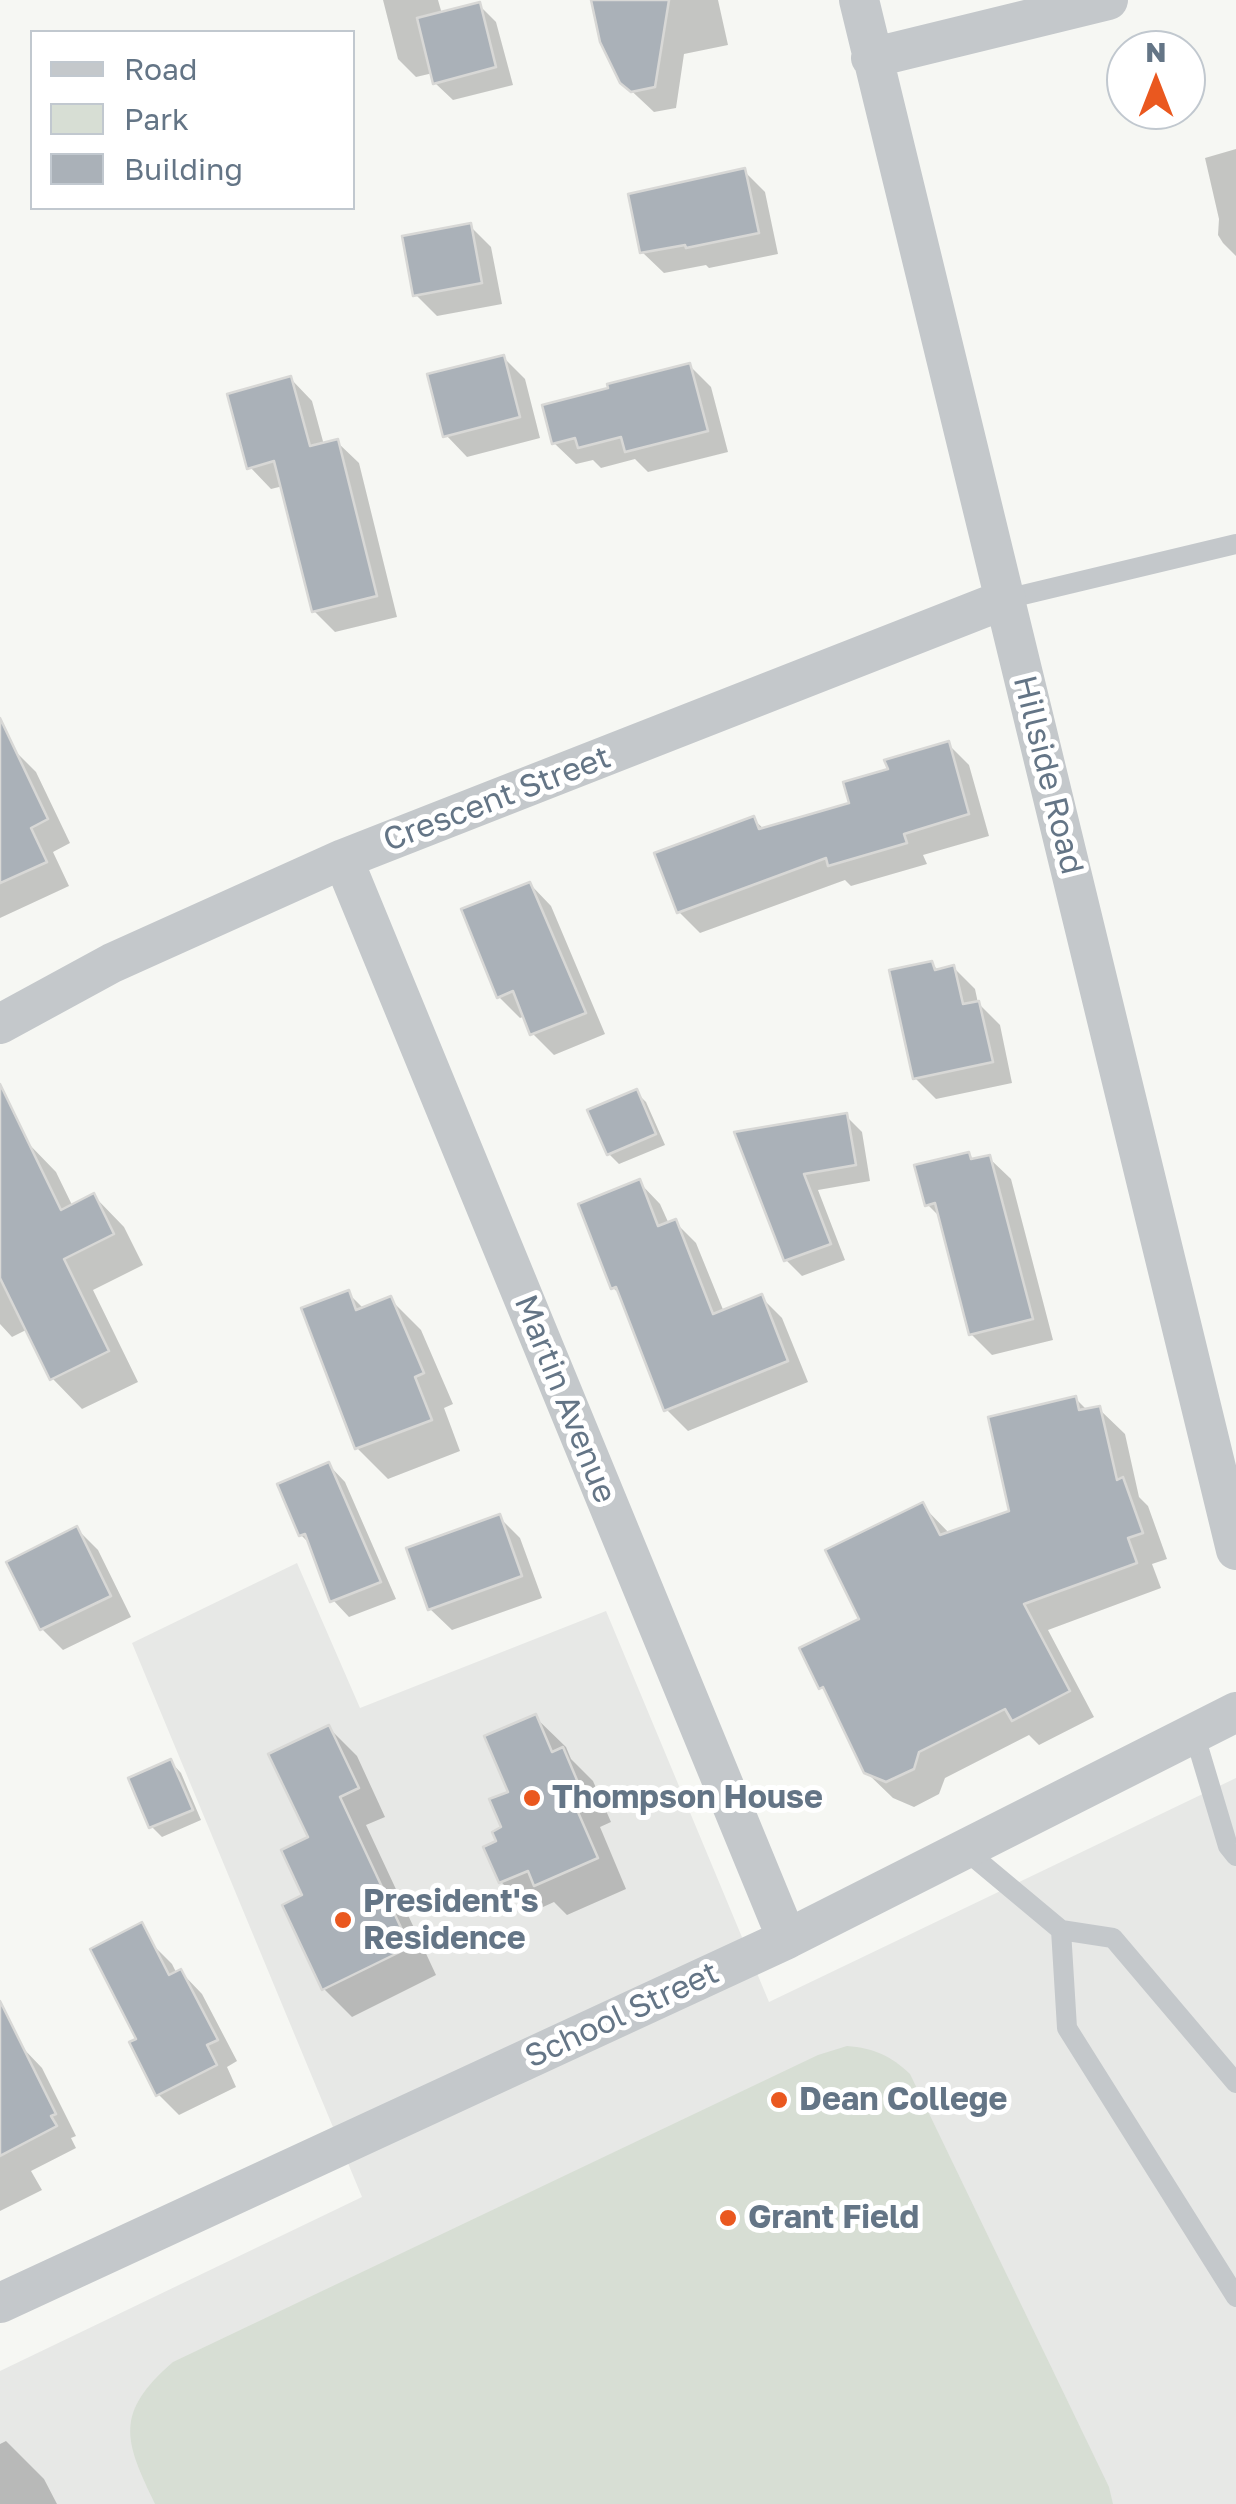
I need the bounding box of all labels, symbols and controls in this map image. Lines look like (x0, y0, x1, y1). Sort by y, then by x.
legend (30, 30, 355, 210)
north arrow (1106, 30, 1206, 130)
text: N (1145, 35, 1167, 68)
text: Road (124, 51, 198, 87)
text: Park (124, 101, 189, 137)
text: Building (124, 151, 243, 187)
street label: Hillside Road (1005, 672, 1091, 878)
street label: Crescent Street (378, 738, 616, 860)
street label: Martin Avenue (506, 1289, 624, 1509)
place label: Thompson House (552, 1779, 823, 1817)
marker: Thompson House (521, 1787, 543, 1809)
place label: President's Residence (363, 1883, 539, 1958)
marker: President's Residence (332, 1909, 354, 1931)
street label: School Street (519, 1953, 725, 2077)
place label: Dean College (799, 2081, 1007, 2119)
marker: Dean College (768, 2089, 790, 2111)
place label: Grant Field (748, 2199, 919, 2237)
marker: Grant Field (717, 2207, 739, 2229)

